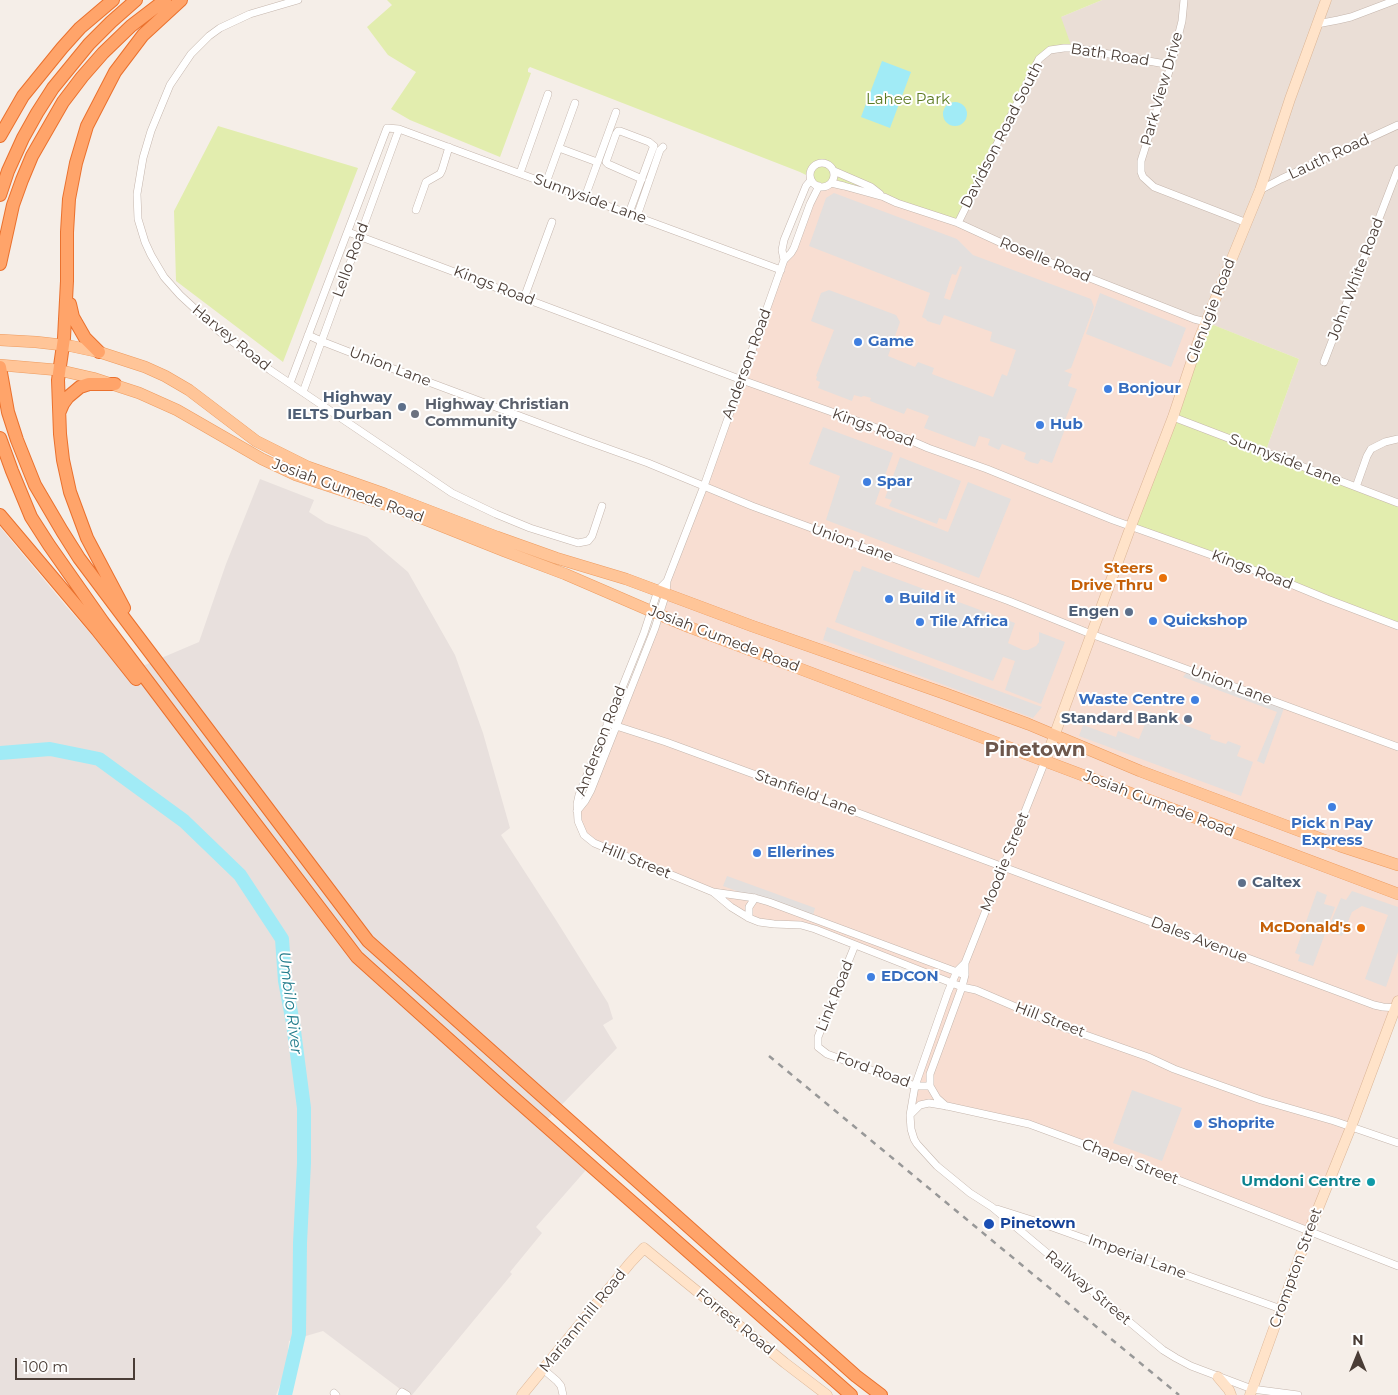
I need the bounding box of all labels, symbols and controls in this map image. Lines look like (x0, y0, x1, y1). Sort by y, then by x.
street label: Park View Drive (1137, 30, 1187, 148)
street label: Bath Road (1069, 40, 1151, 70)
street label: Davidson Road South (957, 59, 1047, 211)
park label: Lahee Park (866, 91, 950, 109)
street label: Lauth Road (1286, 130, 1372, 184)
street label: Sunnyside Lane (531, 170, 649, 228)
street label: John White Road (1324, 215, 1388, 343)
street label: Lello Road (329, 220, 373, 300)
street label: Roselle Road (997, 234, 1093, 286)
street label: Glenugie Road (1183, 256, 1239, 366)
street label: Kings Road (451, 262, 537, 310)
street label: Harvey Road (188, 301, 274, 375)
street label: Anderson Road (719, 306, 775, 422)
place label: Game (868, 333, 914, 351)
marker: Game (852, 336, 864, 348)
street label: Union Lane (346, 343, 434, 391)
place label: Bonjour (1118, 380, 1181, 398)
marker: Bonjour (1102, 383, 1114, 395)
place label: Highway IELTS Durban (287, 389, 392, 424)
place label: Highway Christian Community (425, 396, 569, 431)
marker: Highway IELTS Durban (396, 401, 408, 413)
street label: Kings Road (830, 405, 916, 451)
marker: Highway Christian Community (409, 408, 421, 420)
place label: Hub (1050, 416, 1083, 434)
marker: Hub (1034, 419, 1046, 431)
street label: Sunnyside Lane (1226, 430, 1344, 490)
street label: Josiah Gumede Road (270, 455, 426, 527)
place label: Spar (877, 473, 913, 491)
marker: Spar (861, 476, 873, 488)
street label: Union Lane (808, 520, 896, 566)
street label: Kings Road (1209, 546, 1295, 594)
place label: Steers Drive Thru (1071, 560, 1153, 595)
marker: Steers Drive Thru (1157, 572, 1169, 584)
place label: Build it (899, 590, 955, 608)
marker: Build it (883, 593, 895, 605)
street label: Josiah Gumede Road (646, 602, 802, 676)
place label: Engen (1068, 603, 1119, 621)
marker: Engen (1123, 606, 1135, 618)
place label: Quickshop (1163, 612, 1247, 630)
place label: Tile Africa (930, 613, 1008, 631)
marker: Quickshop (1147, 615, 1159, 627)
marker: Tile Africa (914, 616, 926, 628)
street label: Union Lane (1187, 661, 1275, 709)
street label: Anderson Road (572, 684, 630, 798)
place label: Waste Centre (1078, 691, 1185, 709)
marker: Waste Centre (1189, 694, 1201, 706)
place label: Standard Bank (1061, 710, 1178, 728)
marker: Standard Bank (1182, 713, 1194, 725)
district label: Pinetown (985, 738, 1085, 762)
street label: Stanfield Lane (753, 766, 859, 820)
street label: Josiah Gumede Road (1081, 767, 1237, 841)
marker: Pick n Pay Express (1326, 801, 1338, 813)
street label: Moodie Street (977, 810, 1033, 914)
place label: Pick n Pay Express (1291, 815, 1373, 850)
street label: Hill Street (599, 839, 673, 883)
place label: Ellerines (767, 844, 834, 862)
marker: Ellerines (751, 847, 763, 859)
place label: Caltex (1252, 874, 1301, 892)
marker: Caltex (1236, 877, 1248, 889)
street label: Dales Avenue (1148, 913, 1250, 967)
place label: McDonald's (1260, 919, 1351, 937)
marker: McDonald's (1355, 922, 1367, 934)
water label: Umbilo River (274, 951, 306, 1055)
street label: Link Road (813, 958, 857, 1034)
place label: EDCON (881, 968, 939, 986)
marker: EDCON (865, 971, 877, 983)
street label: Hill Street (1012, 998, 1088, 1042)
street label: Ford Road (833, 1048, 913, 1092)
place label: Shoprite (1208, 1115, 1275, 1133)
marker: Shoprite (1192, 1118, 1204, 1130)
street label: Chapel Street (1079, 1135, 1181, 1189)
place label: Umdoni Centre (1241, 1173, 1361, 1191)
marker: Umdoni Centre (1365, 1176, 1377, 1188)
street label: Crompton Street (1266, 1205, 1326, 1331)
place label: Pinetown (1000, 1215, 1076, 1233)
marker: Pinetown (982, 1217, 996, 1231)
street label: Imperial Lane (1085, 1231, 1189, 1283)
street label: Railway Street (1041, 1247, 1135, 1329)
street label: Mariannhill Road (536, 1266, 630, 1376)
street label: Forrest Road (692, 1285, 778, 1359)
north arrow (1333, 1330, 1383, 1380)
text: N (1352, 1331, 1364, 1349)
scale bar (18, 1348, 138, 1380)
text: 100 m (23, 1357, 68, 1376)

